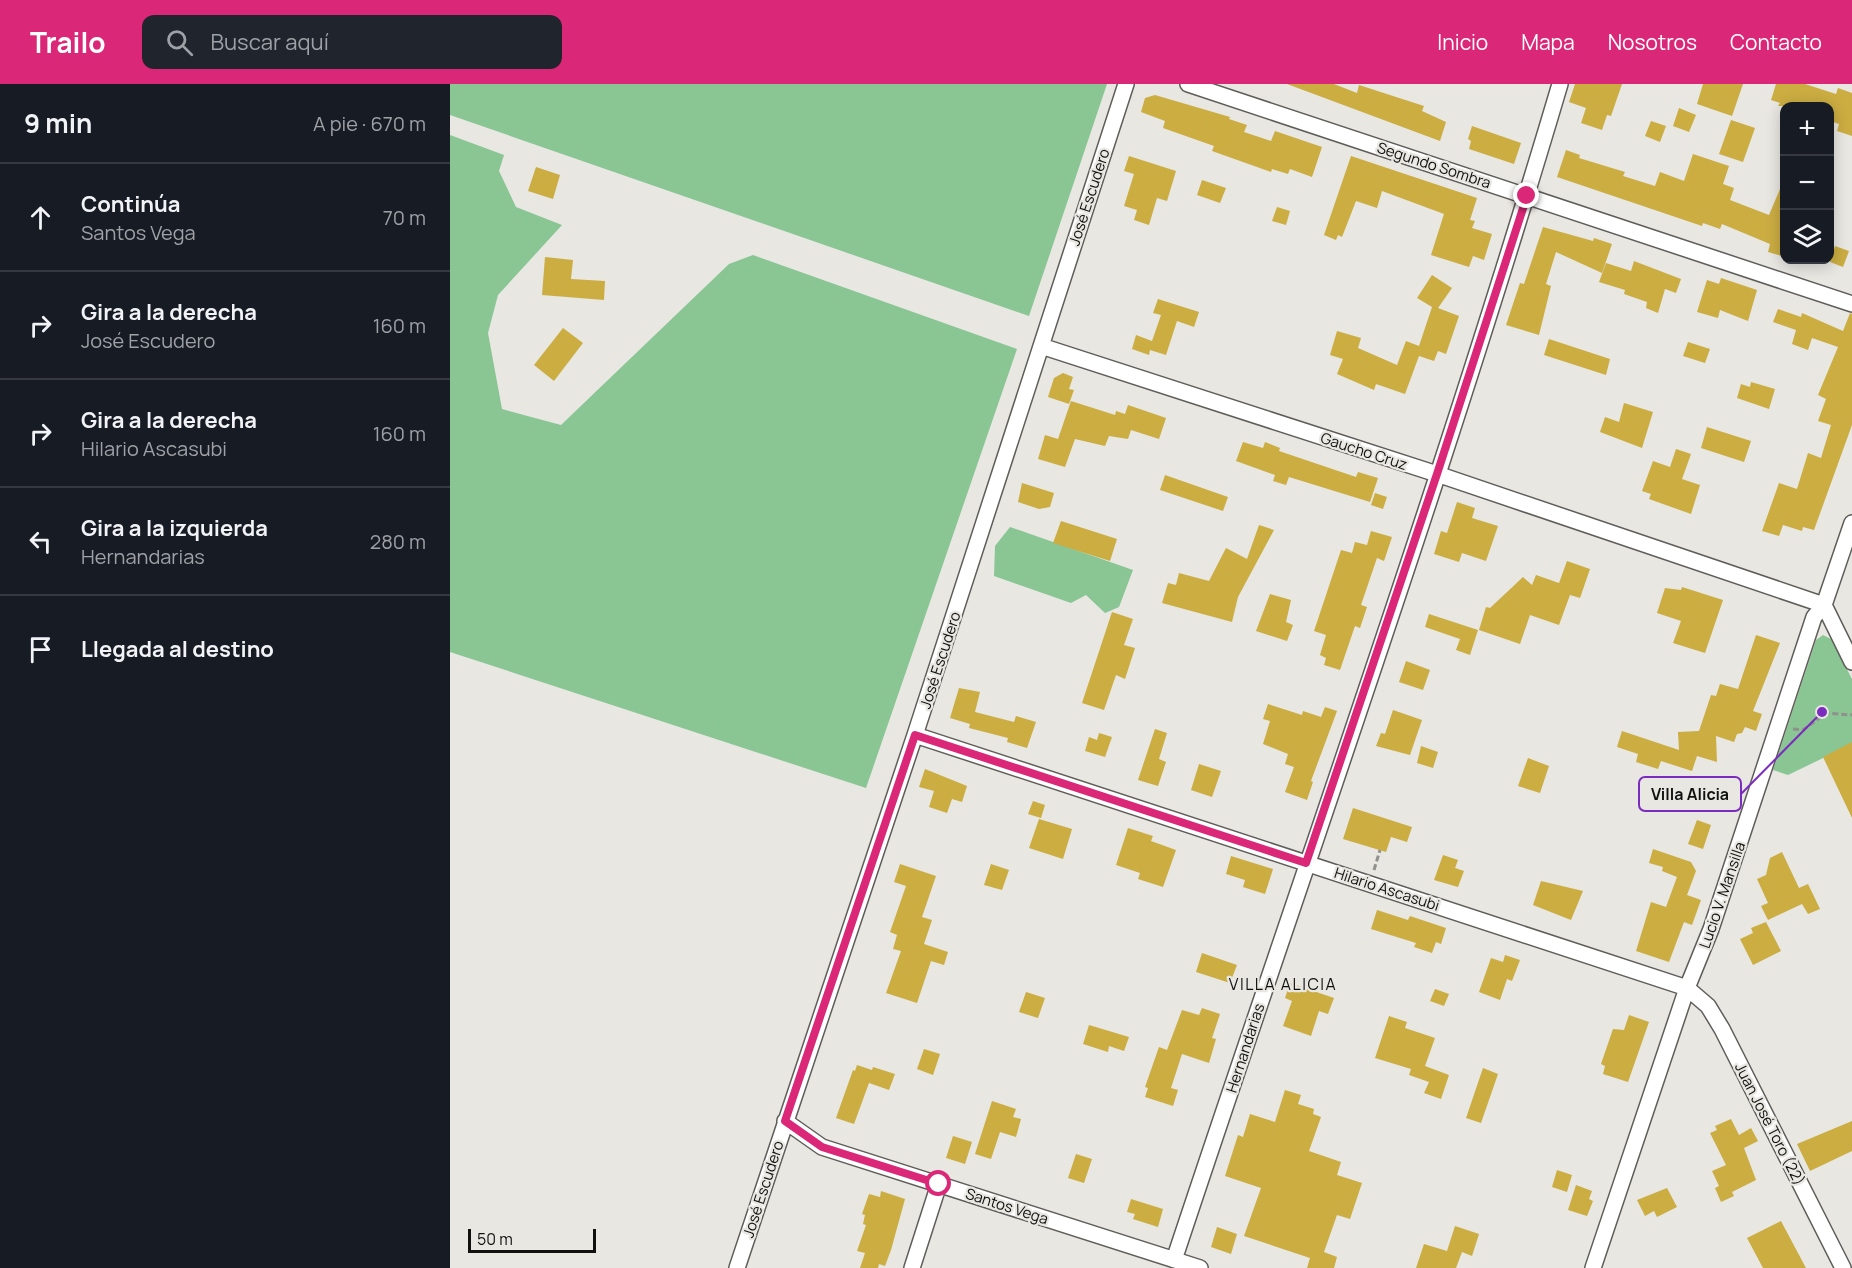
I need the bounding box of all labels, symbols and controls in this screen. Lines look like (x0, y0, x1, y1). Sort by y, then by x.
search box (142, 15, 562, 69)
text: Trailo (30, 23, 106, 61)
icon: search (163, 26, 196, 59)
text: Buscar aquí (211, 27, 329, 57)
text: Inicio (1437, 28, 1488, 56)
text: Mapa (1521, 28, 1575, 56)
text: Nosotros (1608, 28, 1697, 56)
text: Contacto (1730, 28, 1822, 56)
map controls (1780, 102, 1834, 264)
button: + (1780, 102, 1834, 156)
text: 9 min (24, 105, 92, 141)
text: A pie · 670 m (313, 110, 426, 137)
street label: Segundo Sombra (1374, 137, 1494, 193)
street label: José Escudero (1063, 146, 1115, 248)
button: − (1780, 156, 1834, 210)
route end (1513, 182, 1539, 208)
text: Continúa (81, 189, 181, 219)
icon: ahead (24, 201, 57, 234)
text: 70 m (383, 204, 426, 231)
button: layers (1780, 210, 1834, 264)
text: Santos Vega (81, 219, 196, 246)
text: Gira a la derecha (81, 297, 257, 327)
icon: right (24, 309, 57, 342)
text: 160 m (373, 312, 426, 339)
text: José Escudero (81, 327, 215, 354)
text: Gira a la derecha (81, 405, 257, 435)
icon: right (24, 417, 57, 450)
text: 160 m (373, 420, 426, 447)
street label: Gaucho Cruz (1318, 427, 1410, 475)
text: Hilario Ascasubi (81, 435, 227, 462)
text: Gira a la izquierda (81, 513, 268, 543)
icon: left (24, 525, 57, 558)
text: 280 m (370, 528, 426, 555)
text: Hernandarias (81, 543, 205, 570)
street label: José Escudero (914, 609, 966, 711)
icon: arrive (24, 633, 57, 666)
text: Llegada al destino (81, 634, 274, 664)
callout: Villa Alicia (1639, 777, 1741, 811)
text: Villa Alicia (1651, 783, 1729, 805)
street label: Lucio V. Mansilla (1694, 839, 1750, 951)
street label: Hilario Ascasubi (1332, 862, 1442, 916)
district label: VILLA ALICIA (1229, 973, 1337, 995)
street label: Hernandarias (1221, 1000, 1269, 1095)
street label: Juan José Toro (22) (1730, 1059, 1810, 1189)
street label: José Escudero (737, 1138, 789, 1240)
route start (925, 1170, 951, 1196)
street label: Santos Vega (963, 1183, 1051, 1229)
scale bar (468, 1226, 596, 1254)
text: 50 m (477, 1228, 513, 1250)

